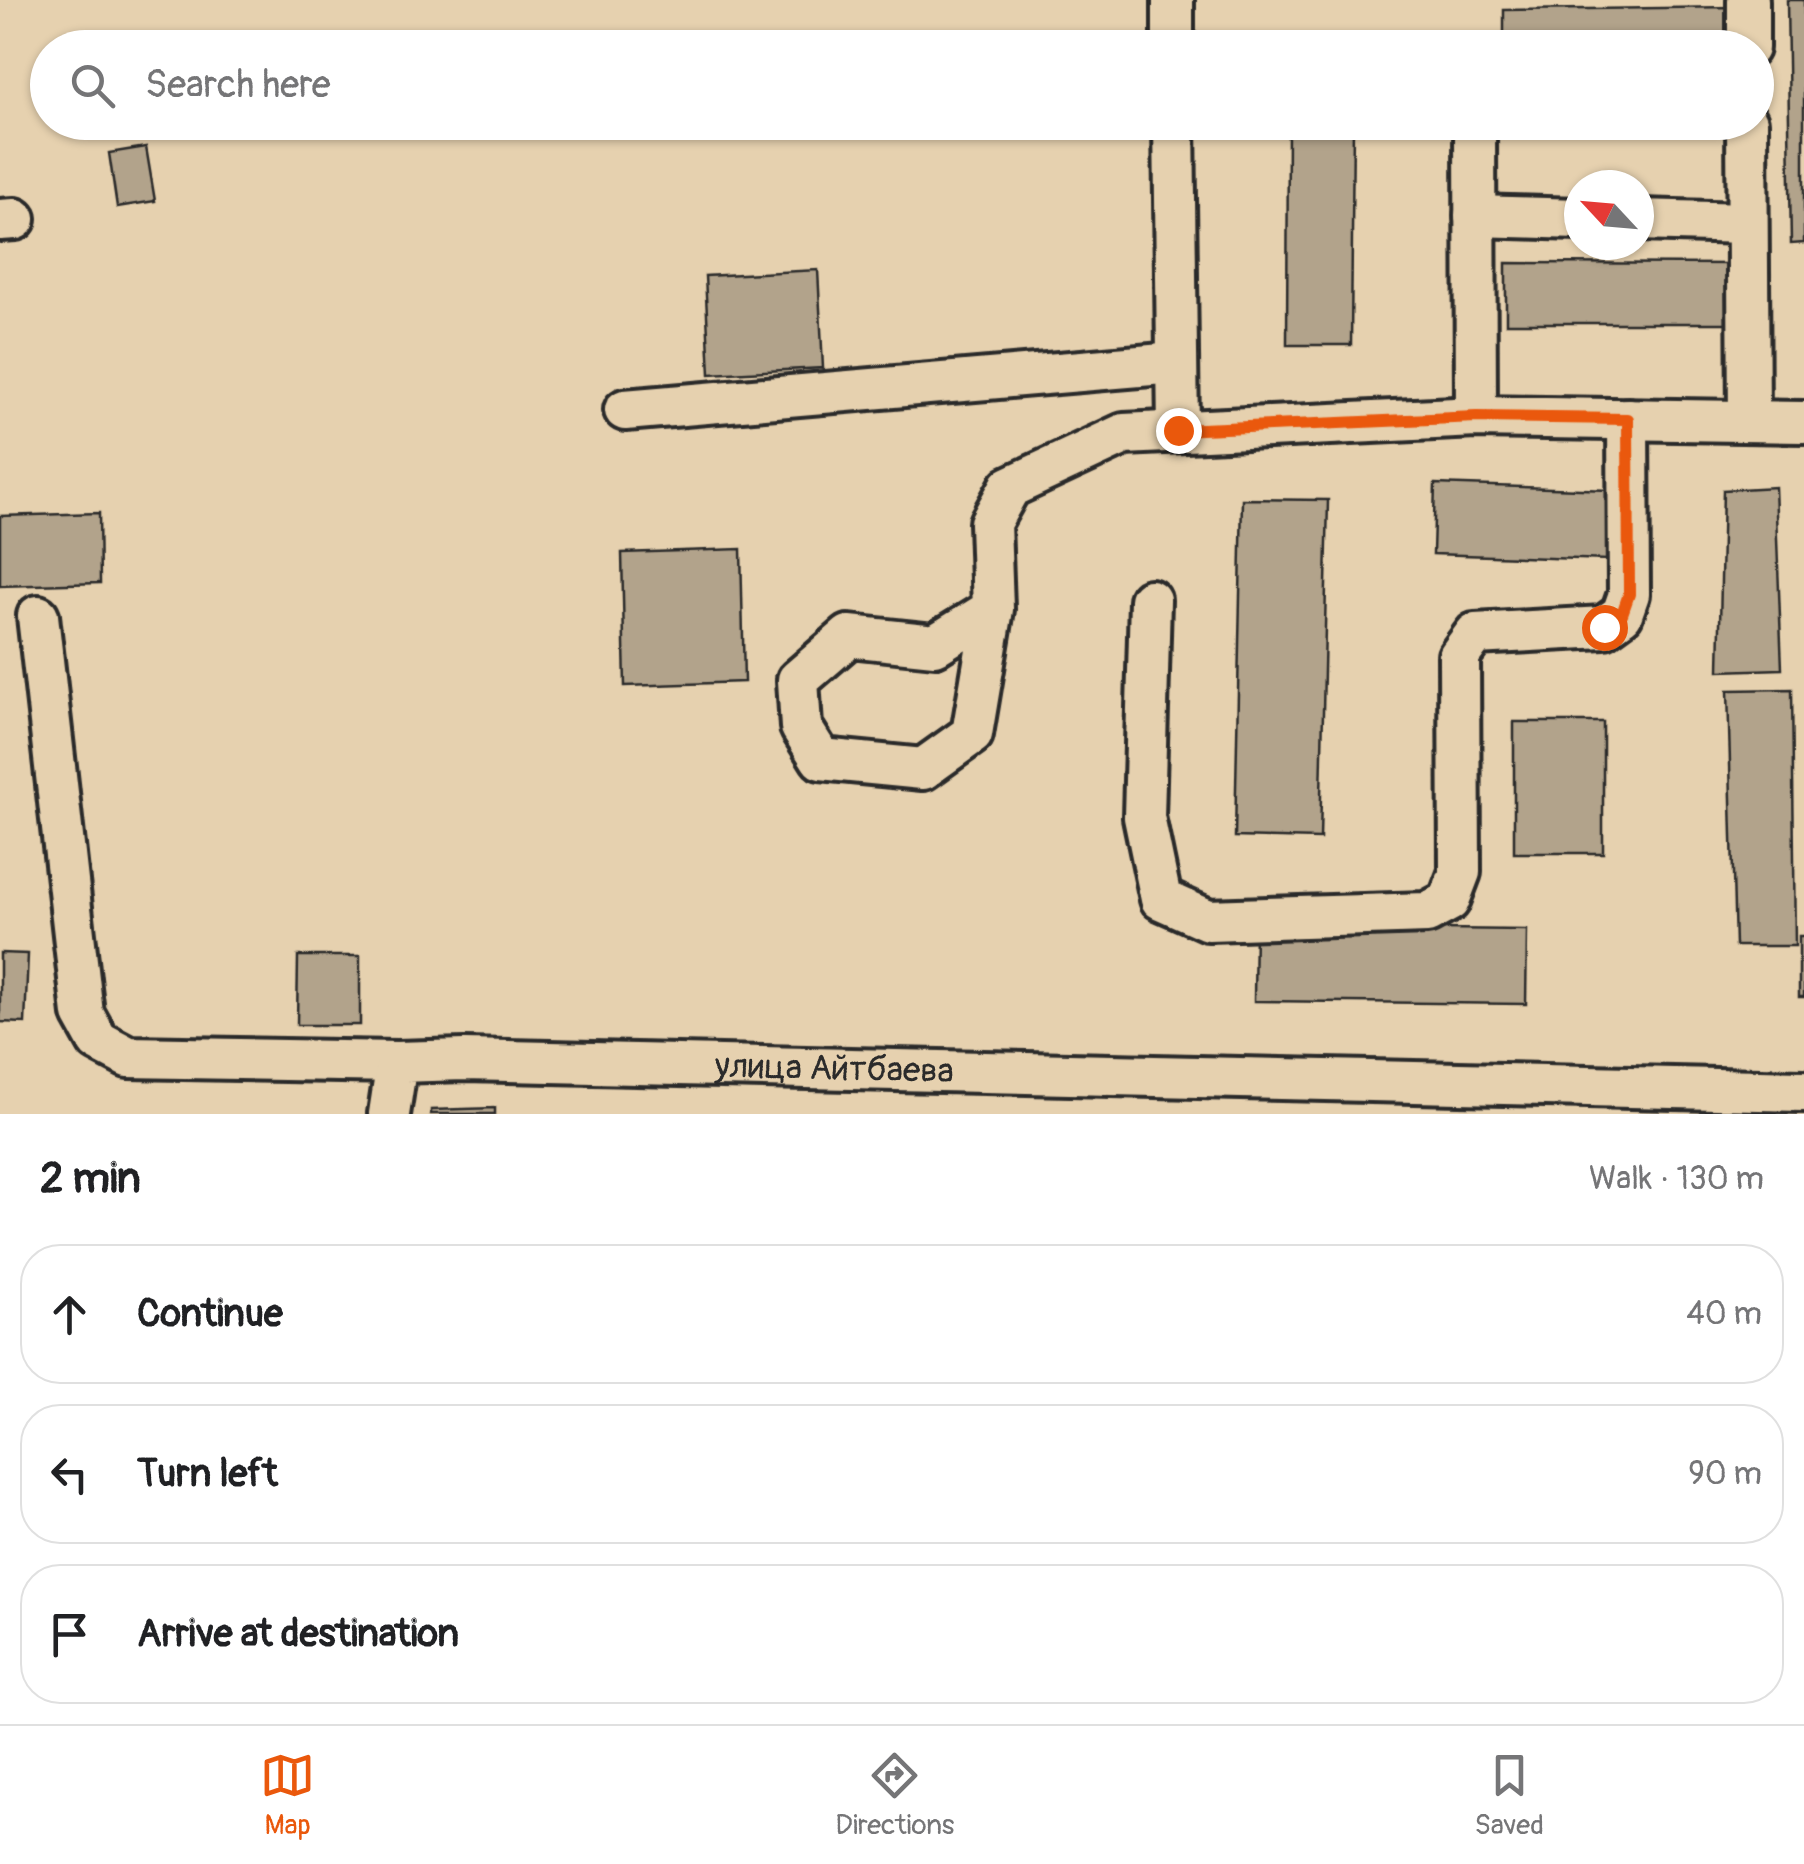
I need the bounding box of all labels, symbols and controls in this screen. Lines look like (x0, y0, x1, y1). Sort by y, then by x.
search box (30, 30, 1774, 140)
icon: search (65, 58, 120, 113)
text: Search here (145, 61, 331, 109)
north arrow (1564, 170, 1654, 260)
route end (1156, 408, 1202, 454)
route start (1582, 605, 1628, 651)
street label: улица Айтбаева (713, 1044, 954, 1093)
text: 2 min (40, 1153, 141, 1205)
text: Walk · 130 m (1589, 1159, 1764, 1199)
icon: ahead (42, 1287, 97, 1342)
text: Continue (137, 1290, 283, 1338)
text: 40 m (1686, 1294, 1762, 1334)
icon: left (42, 1447, 97, 1502)
text: Turn left (137, 1450, 278, 1498)
text: 90 m (1688, 1454, 1762, 1494)
icon: arrive (42, 1607, 97, 1662)
text: Arrive at destination (137, 1610, 459, 1658)
tab: Map (260, 1748, 315, 1843)
tab: Directions (835, 1748, 954, 1843)
tab: Saved (1474, 1748, 1544, 1843)

